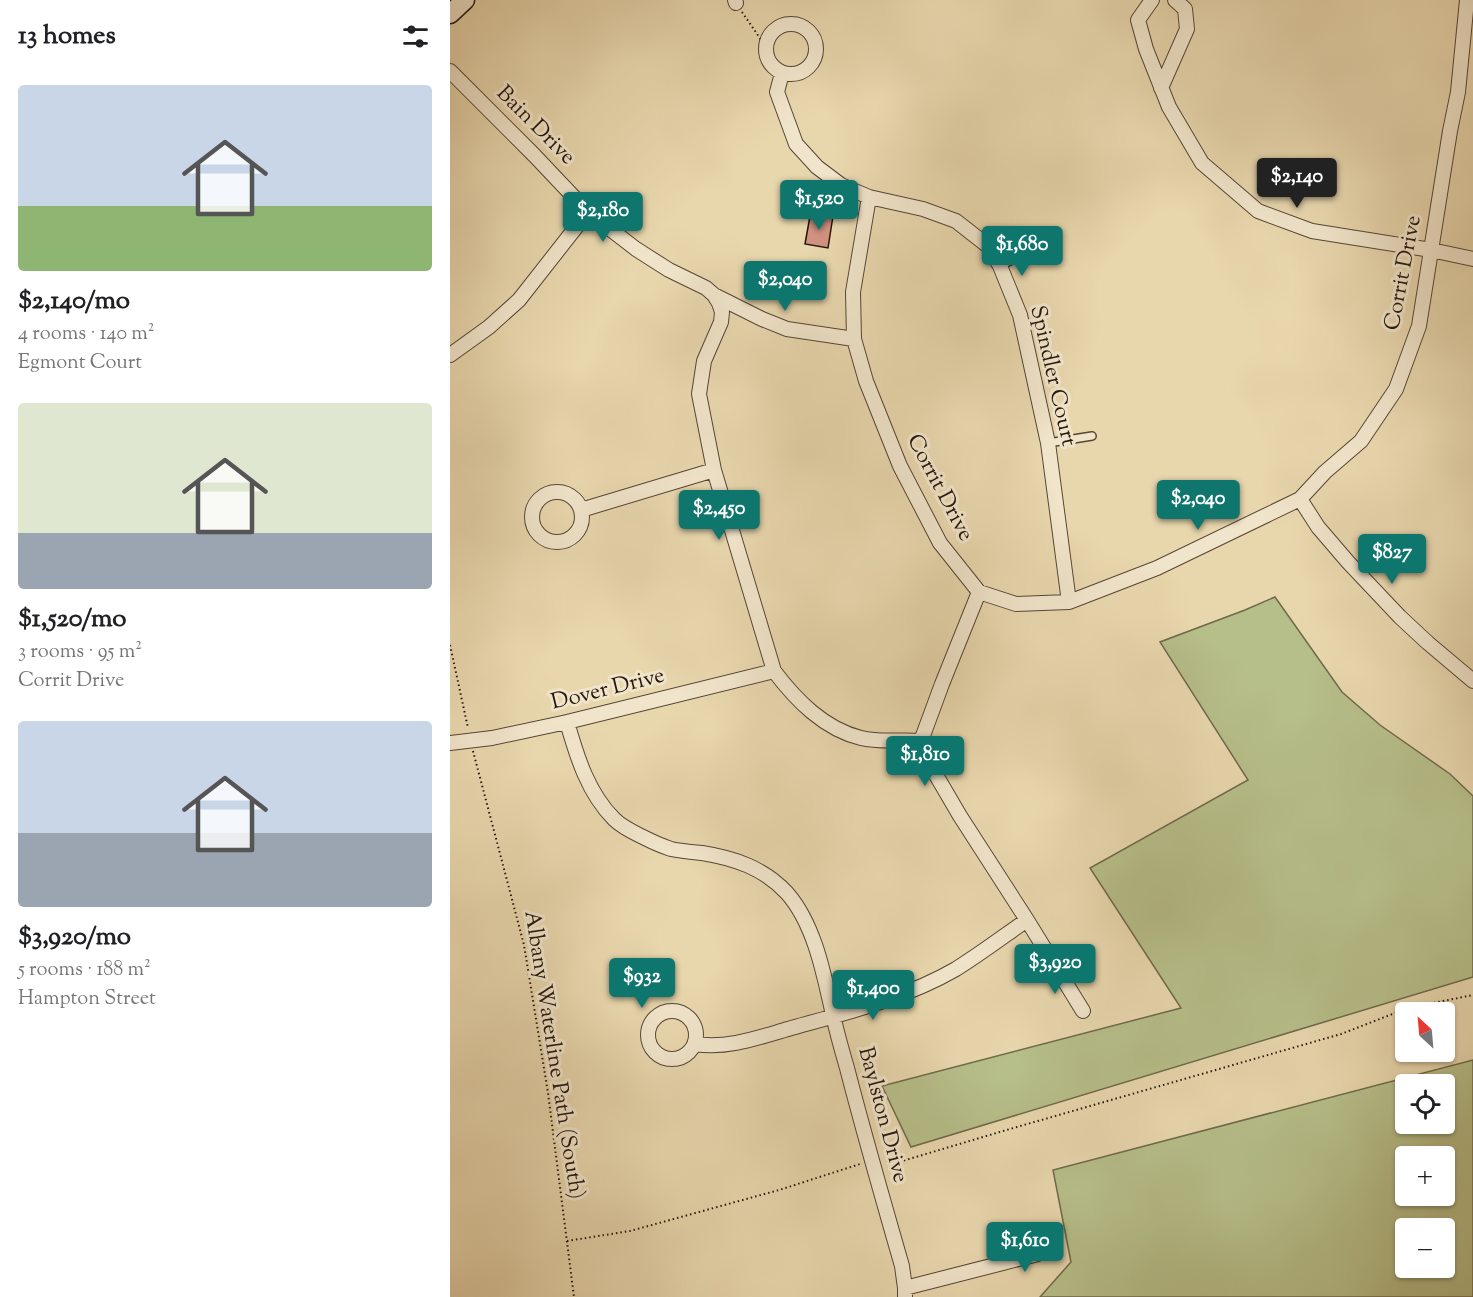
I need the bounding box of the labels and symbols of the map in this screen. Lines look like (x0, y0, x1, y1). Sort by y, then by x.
street label: Bain Drive (488, 79, 582, 173)
pin: $2,140 (1248, 158, 1346, 209)
pin: $1,520 (770, 180, 868, 231)
pin: $2,180 (554, 192, 652, 243)
street label: Corrit Drive (1377, 213, 1431, 333)
pin: $1,680 (973, 226, 1071, 277)
pin: $2,040 (736, 261, 834, 312)
street label: Spindler Court (1020, 302, 1084, 450)
street label: Corrit Drive (897, 429, 981, 547)
pin: $2,040 (1149, 480, 1247, 531)
pin: $2,450 (670, 490, 768, 541)
pin: $827 (1356, 534, 1428, 585)
street label: Dover Drive (548, 660, 668, 720)
pin: $1,810 (876, 736, 974, 787)
street label: Albany Waterline Path (South) (514, 909, 592, 1201)
pin: $3,920 (1006, 944, 1104, 995)
pin: $932 (606, 958, 678, 1009)
pin: $1,400 (824, 970, 922, 1021)
north arrow (1395, 1002, 1455, 1062)
street label: Baylston Drive (848, 1043, 916, 1187)
pin: $1,610 (976, 1222, 1074, 1273)

